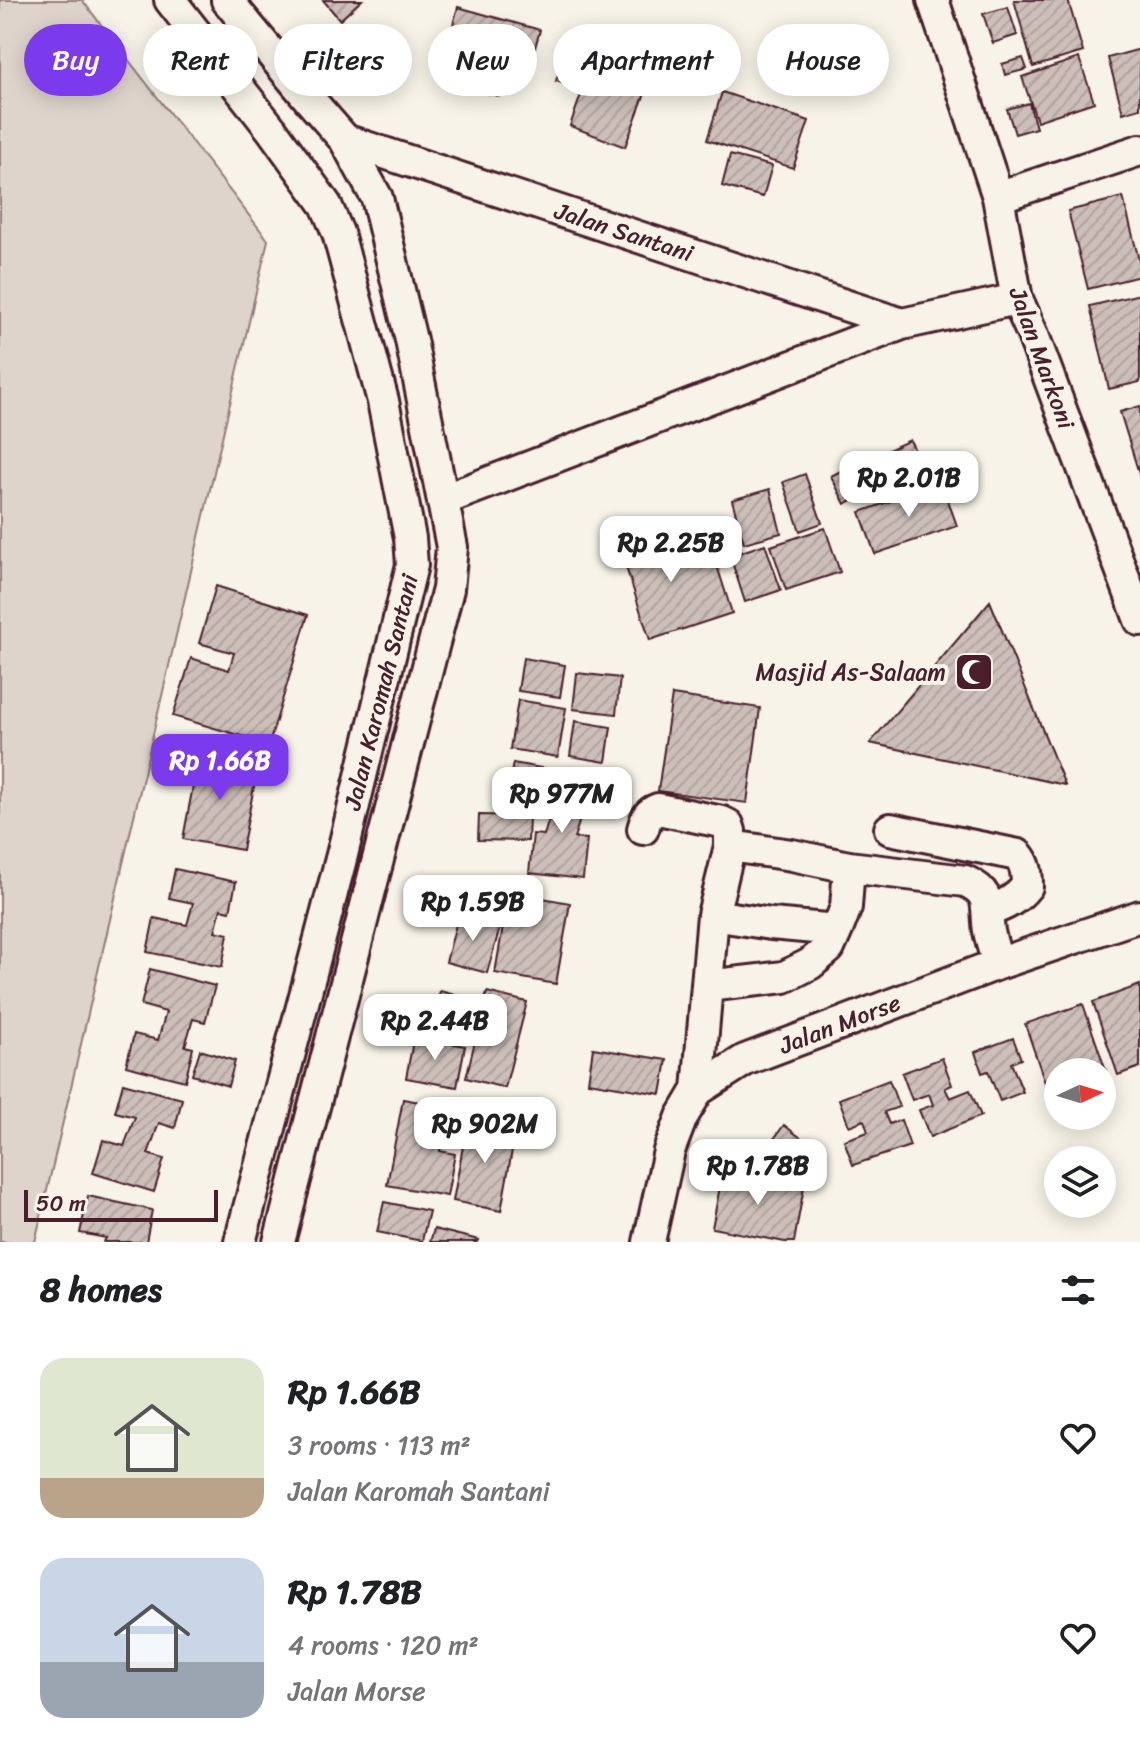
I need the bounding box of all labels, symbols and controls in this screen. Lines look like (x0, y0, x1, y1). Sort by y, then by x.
chip: Buy (24, 24, 127, 96)
chip: Rent (143, 24, 258, 96)
chip: Filters (274, 24, 412, 96)
chip: New (428, 24, 537, 96)
chip: Apartment (553, 24, 741, 96)
chip: House (757, 24, 889, 96)
street label: Jalan Santani (548, 190, 700, 275)
street label: Jalan Markoni (997, 280, 1088, 436)
pin: Rp 2.01B (826, 451, 992, 519)
text: Rp 2.01B (857, 454, 961, 500)
pin: Rp 2.25B (588, 516, 754, 584)
text: Rp 2.25B (618, 519, 724, 565)
street label: Jalan Karomah Santani (331, 568, 431, 815)
place label: Masjid As-Salaam (756, 651, 946, 693)
mosque icon: Masjid As-Salaam (953, 651, 995, 693)
pin: Rp 1.66B (137, 734, 303, 802)
text: Rp 1.66B (169, 737, 271, 783)
pin: Rp 977M (488, 767, 636, 835)
text: Rp 977M (510, 770, 614, 816)
pin: Rp 1.59B (390, 875, 556, 943)
text: Rp 1.59B (421, 878, 525, 924)
street label: Jalan Morse (772, 982, 907, 1067)
pin: Rp 2.44B (352, 994, 518, 1062)
text: Rp 2.44B (381, 997, 489, 1043)
north arrow (1044, 1058, 1116, 1130)
map controls (1044, 1058, 1116, 1218)
pin: Rp 902M (411, 1097, 559, 1165)
text: Rp 902M (432, 1100, 538, 1146)
pin: Rp 1.78B (675, 1139, 841, 1207)
text: Rp 1.78B (707, 1142, 809, 1188)
button: layers (1044, 1146, 1116, 1218)
text: 50 m (36, 1184, 86, 1223)
scale bar (24, 1186, 218, 1222)
text: 8 homes (40, 1260, 162, 1320)
icon: filters (1056, 1268, 1100, 1312)
text: Rp 1.66B (288, 1362, 420, 1422)
icon: home (104, 1390, 200, 1486)
icon: heart (1056, 1416, 1100, 1460)
text: 3 rooms · 113 m² (288, 1422, 471, 1468)
text: Jalan Karomah Santani (288, 1468, 550, 1514)
text: Rp 1.78B (288, 1562, 422, 1622)
icon: home (104, 1590, 200, 1686)
icon: heart (1056, 1616, 1100, 1660)
text: 4 rooms · 120 m² (288, 1622, 479, 1668)
text: Jalan Morse (288, 1668, 426, 1714)

